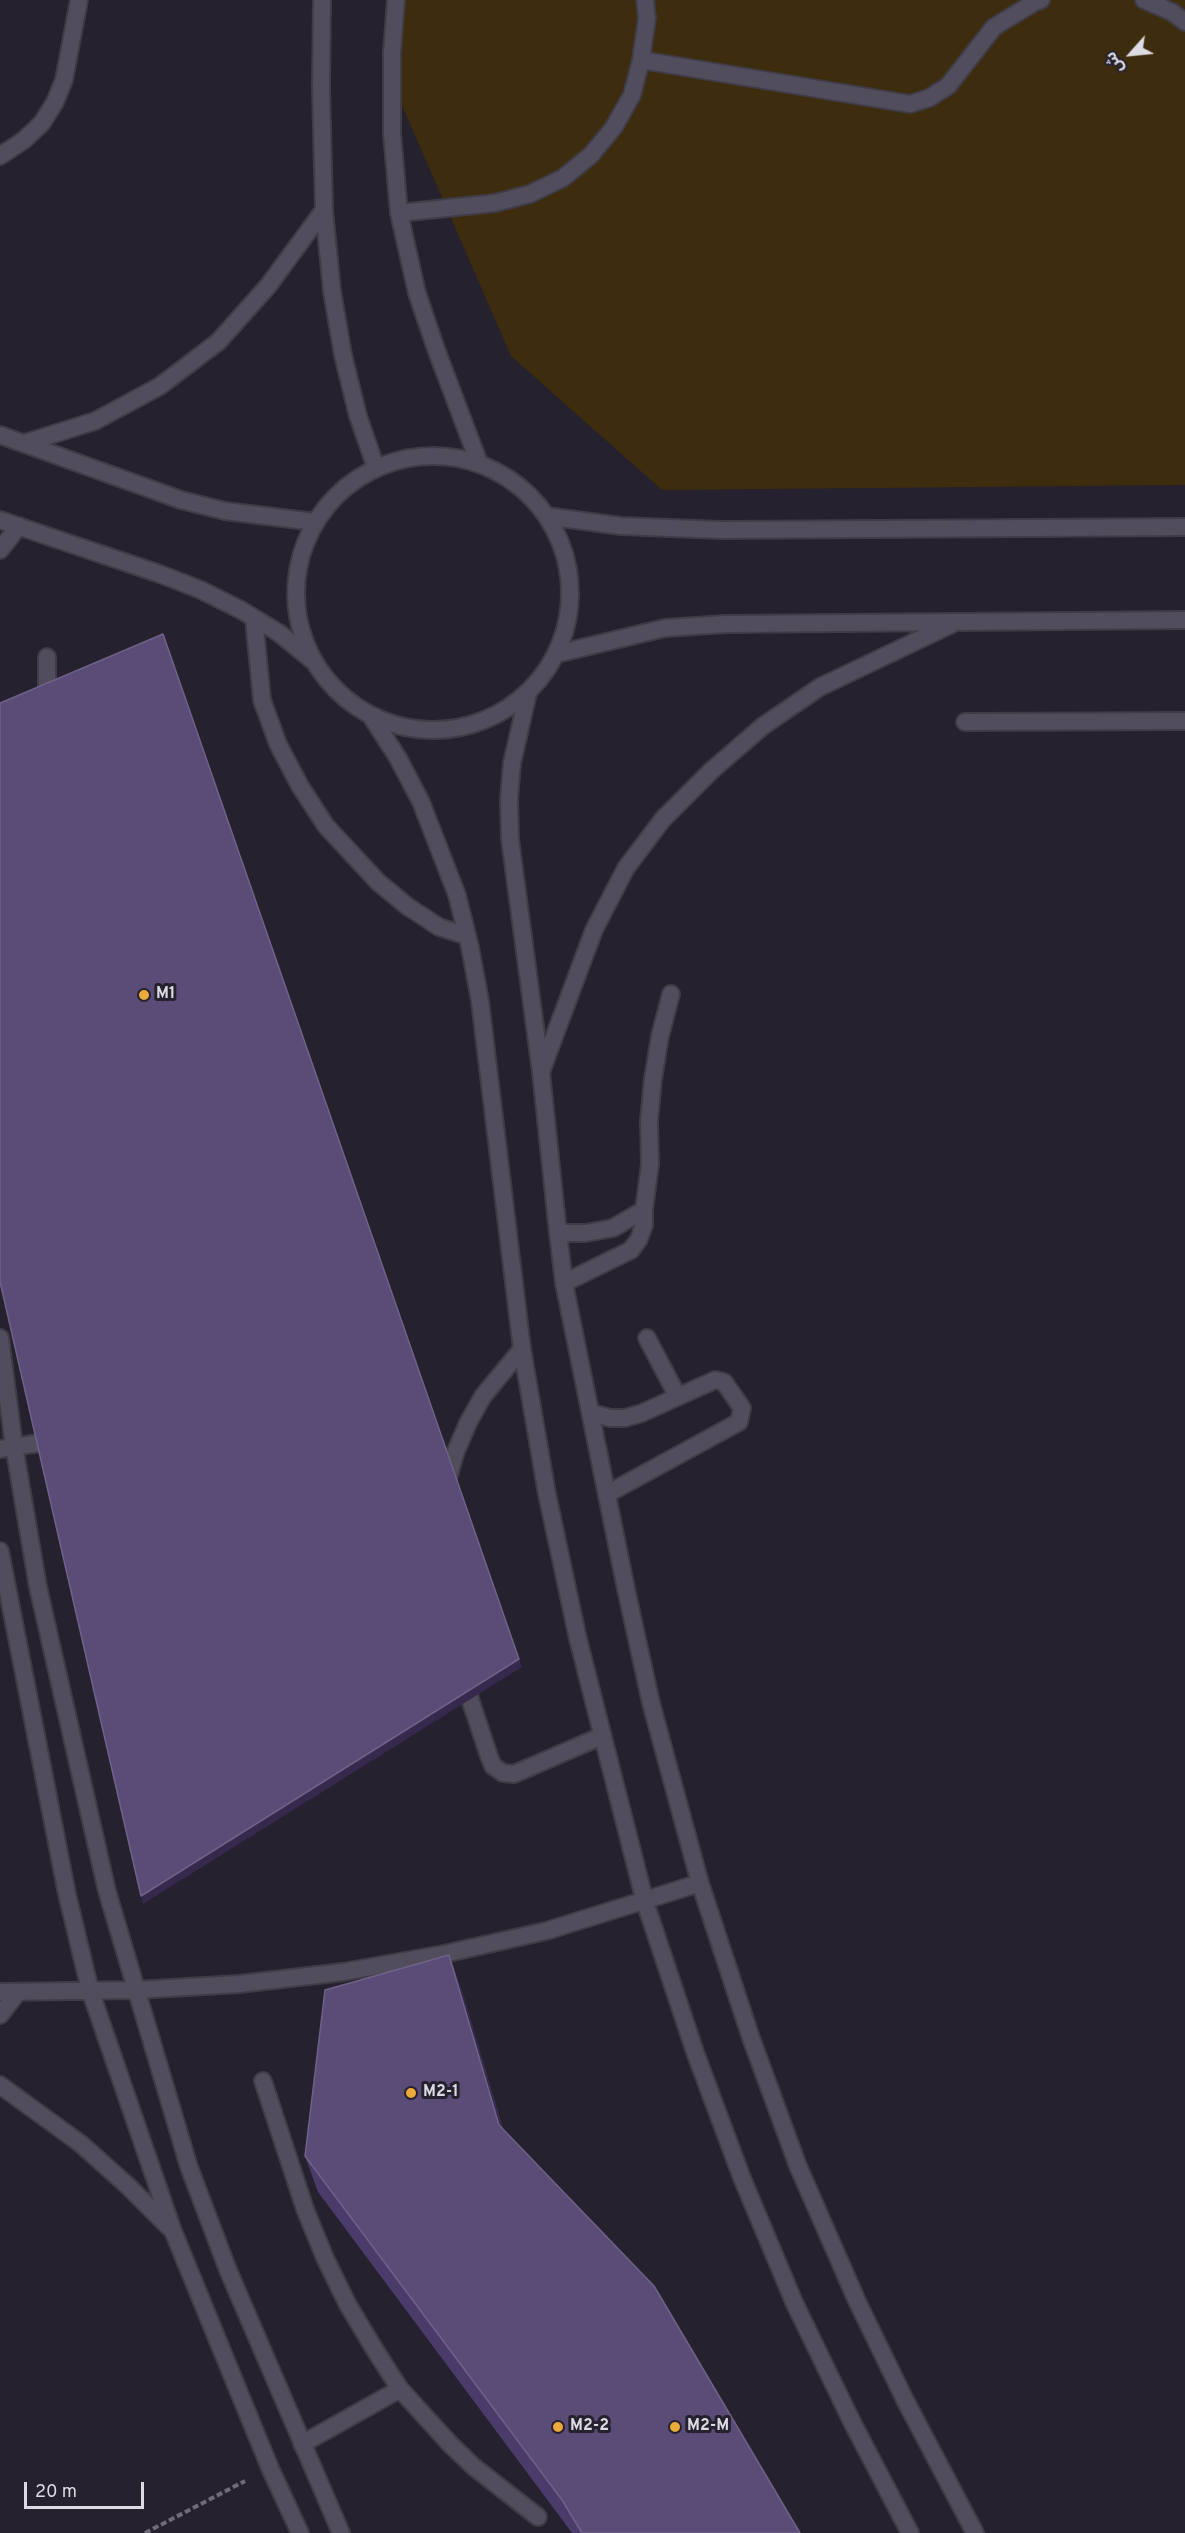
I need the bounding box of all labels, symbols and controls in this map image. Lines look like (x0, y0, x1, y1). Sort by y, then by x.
north arrow (1101, 24, 1161, 84)
text: ش (1101, 48, 1129, 76)
place label: M1 (156, 985, 175, 1005)
marker: M1 (137, 988, 151, 1002)
place label: M2-1 (423, 2083, 459, 2103)
marker: M2-1 (404, 2086, 418, 2100)
place label: M2-2 (570, 2417, 609, 2437)
place label: M2-M (687, 2417, 729, 2437)
marker: M2-2 (551, 2420, 565, 2434)
marker: M2-M (668, 2420, 682, 2434)
scale bar (27, 2470, 147, 2508)
text: 20 m (35, 2481, 77, 2504)

